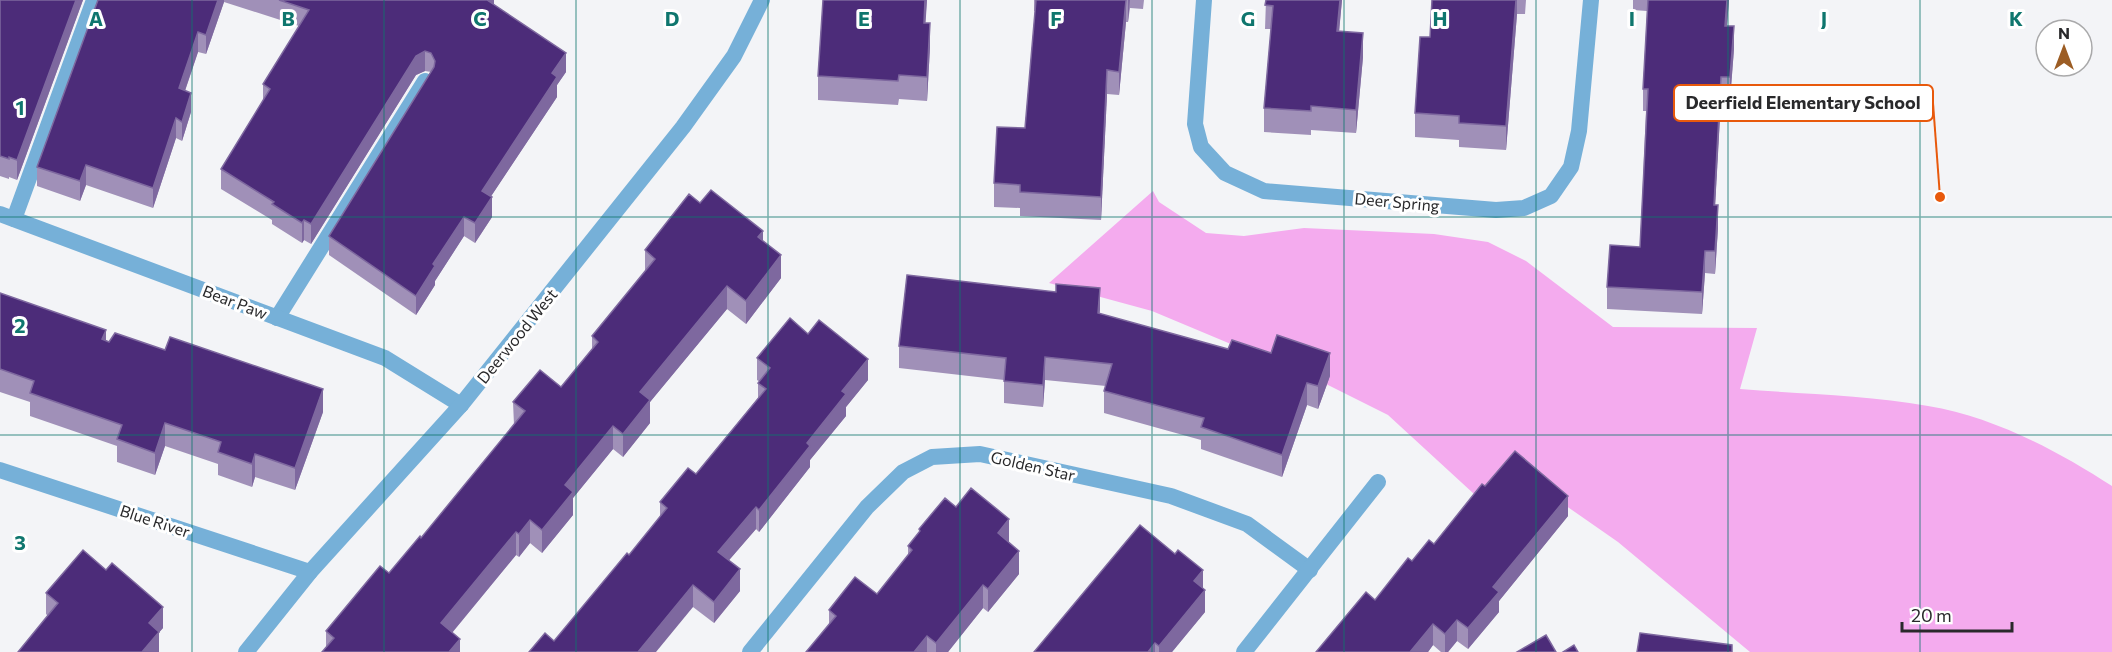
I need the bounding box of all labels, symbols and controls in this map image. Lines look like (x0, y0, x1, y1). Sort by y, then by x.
text: A (89, 6, 103, 30)
text: B (281, 6, 295, 30)
text: C (473, 6, 487, 30)
text: D (665, 6, 679, 30)
text: E (858, 6, 870, 30)
text: F (1050, 6, 1062, 30)
text: G (1241, 6, 1255, 30)
text: H (1433, 6, 1448, 30)
text: I (1629, 6, 1635, 30)
text: J (1821, 6, 1827, 30)
text: K (2009, 6, 2023, 30)
north arrow (2034, 18, 2094, 78)
text: N (2058, 23, 2070, 42)
callout: Deerfield Elementary School (1674, 85, 1933, 121)
text: Deerfield Elementary School (1685, 91, 1921, 113)
text: 1 (15, 95, 25, 119)
street label: Deer Spring (1354, 188, 1441, 215)
street label: Bear Paw (200, 281, 270, 323)
street label: Deerwood West (473, 284, 561, 387)
text: 2 (14, 313, 26, 337)
street label: Golden Star (989, 447, 1078, 485)
street label: Blue River (118, 500, 193, 541)
text: 3 (14, 530, 26, 554)
scale bar (1902, 595, 2012, 633)
text: 20 m (1911, 604, 1952, 626)

